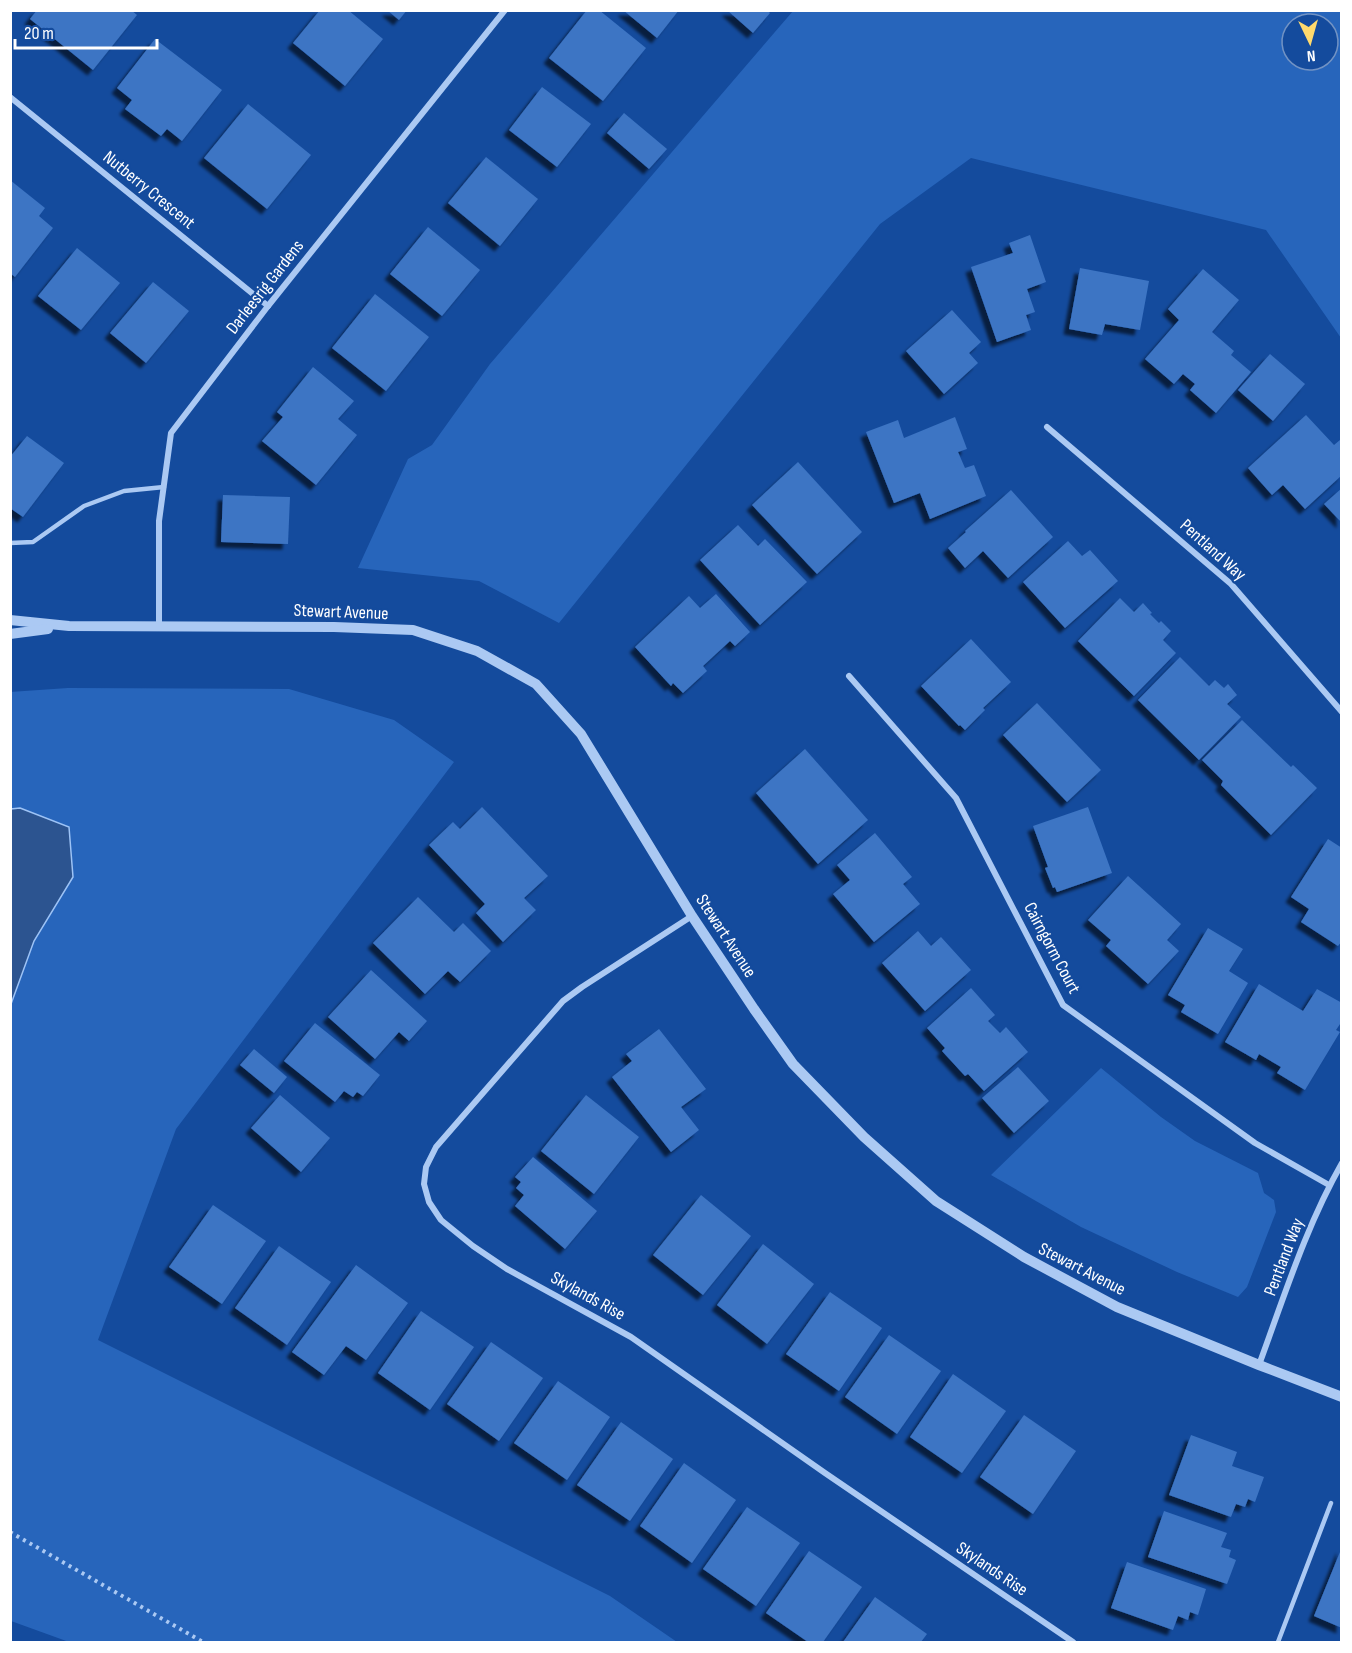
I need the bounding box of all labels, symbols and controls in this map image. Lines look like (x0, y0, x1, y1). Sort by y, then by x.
scale bar (15, 12, 158, 50)
north arrow (1280, 12, 1340, 72)
text: 20 m (24, 23, 54, 44)
text: N (1306, 46, 1316, 65)
street label: Nutberry Crescent (99, 147, 200, 234)
street label: Darleesrig Gardens (222, 236, 308, 338)
street label: Pentland Way (1176, 515, 1250, 585)
street label: Stewart Avenue (293, 600, 389, 624)
street label: Stewart Avenue (691, 891, 761, 981)
street label: Cairngorm Court (1019, 899, 1085, 998)
street label: Pentland Way (1260, 1215, 1308, 1299)
street label: Stewart Avenue (1035, 1238, 1129, 1300)
street label: Skylands Rise (547, 1267, 629, 1325)
street label: Skylands Rise (952, 1537, 1032, 1601)

